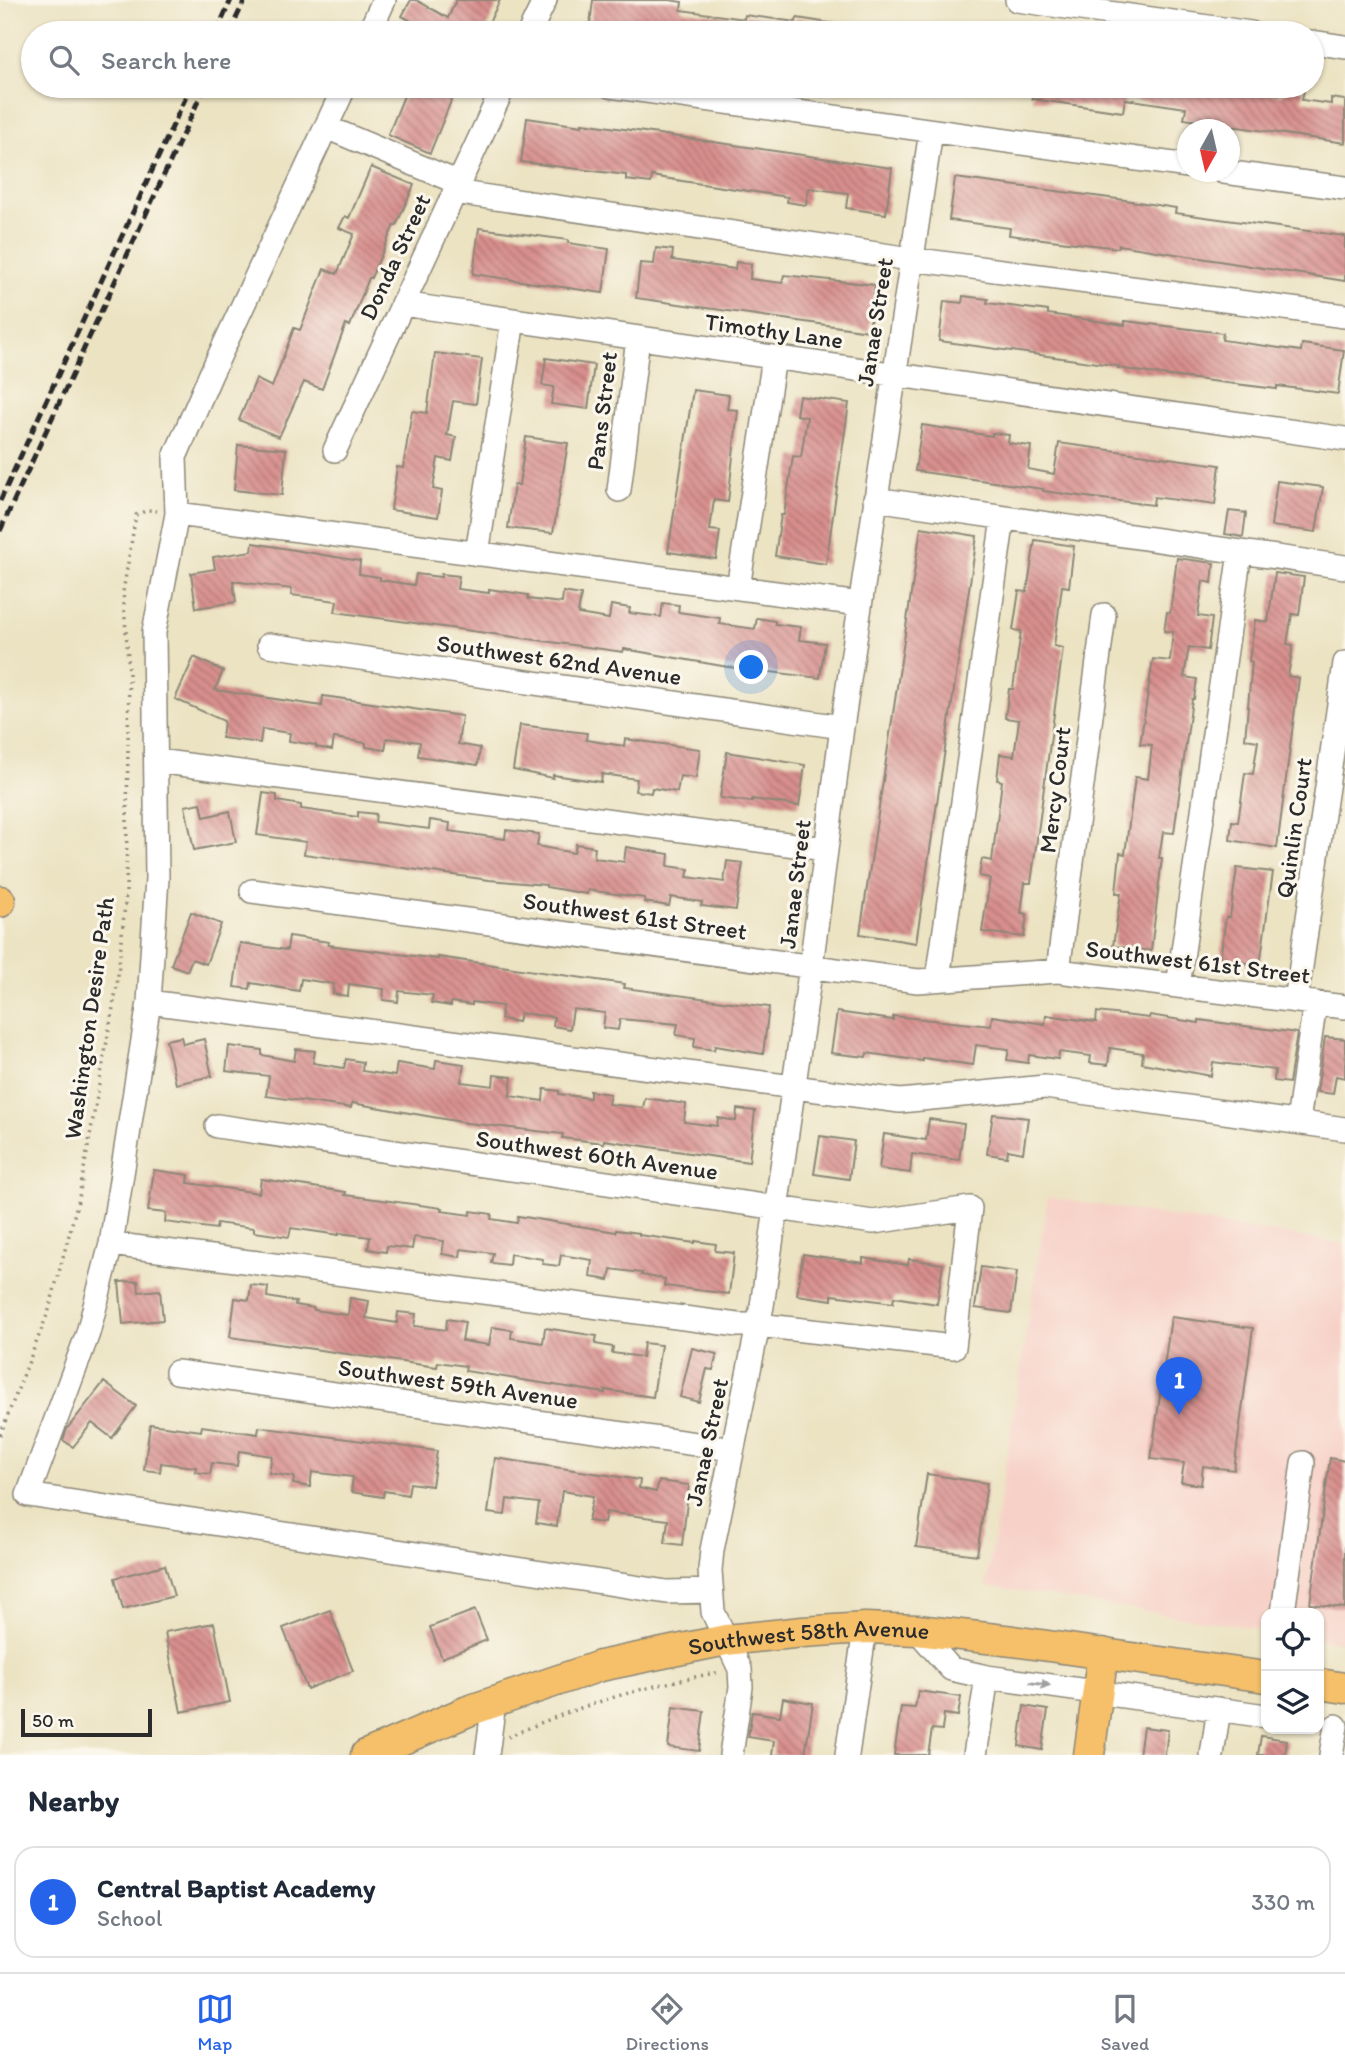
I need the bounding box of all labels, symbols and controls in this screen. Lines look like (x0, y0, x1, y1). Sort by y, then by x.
search box (21, 21, 1324, 98)
icon: search (45, 41, 83, 79)
text: Search here (101, 44, 231, 76)
north arrow (1177, 119, 1240, 182)
street label: Donda Street (353, 189, 436, 324)
street label: Janae Street (850, 255, 899, 388)
street label: Timothy Lane (703, 306, 845, 355)
street label: Pans Street (580, 350, 623, 472)
street label: Southwest 62nd Avenue (435, 628, 683, 691)
your location (734, 650, 768, 684)
street label: Mercy Court (1032, 725, 1077, 855)
street label: Quinlin Court (1269, 756, 1318, 900)
street label: Janae Street (772, 818, 817, 950)
street label: Southwest 61st Street (521, 885, 749, 946)
street label: Washington Desire Path (57, 895, 120, 1141)
street label: Southwest 61st Street (1084, 933, 1312, 990)
street label: Southwest 60th Avenue (474, 1123, 720, 1186)
street label: Southwest 59th Avenue (336, 1352, 580, 1415)
pin: 1 (1156, 1357, 1202, 1415)
street label: Janae Street (679, 1375, 734, 1508)
map controls (1261, 1608, 1324, 1734)
button: locate (1261, 1608, 1324, 1671)
street label: Southwest 58th Avenue (685, 1613, 931, 1661)
button: layers (1261, 1671, 1324, 1734)
one-way arrow (1029, 1679, 1051, 1690)
scale bar (21, 1706, 152, 1738)
text: 50 m (32, 1709, 74, 1732)
text: Nearby (28, 1782, 119, 1819)
text: Central Baptist Academy (97, 1872, 375, 1904)
text: 1 (48, 1888, 58, 1916)
text: 330 m (1251, 1888, 1315, 1916)
text: School (97, 1904, 162, 1932)
tab: Map (196, 1990, 234, 2055)
tab: Directions (625, 1990, 709, 2055)
tab: Saved (1101, 1990, 1149, 2055)

